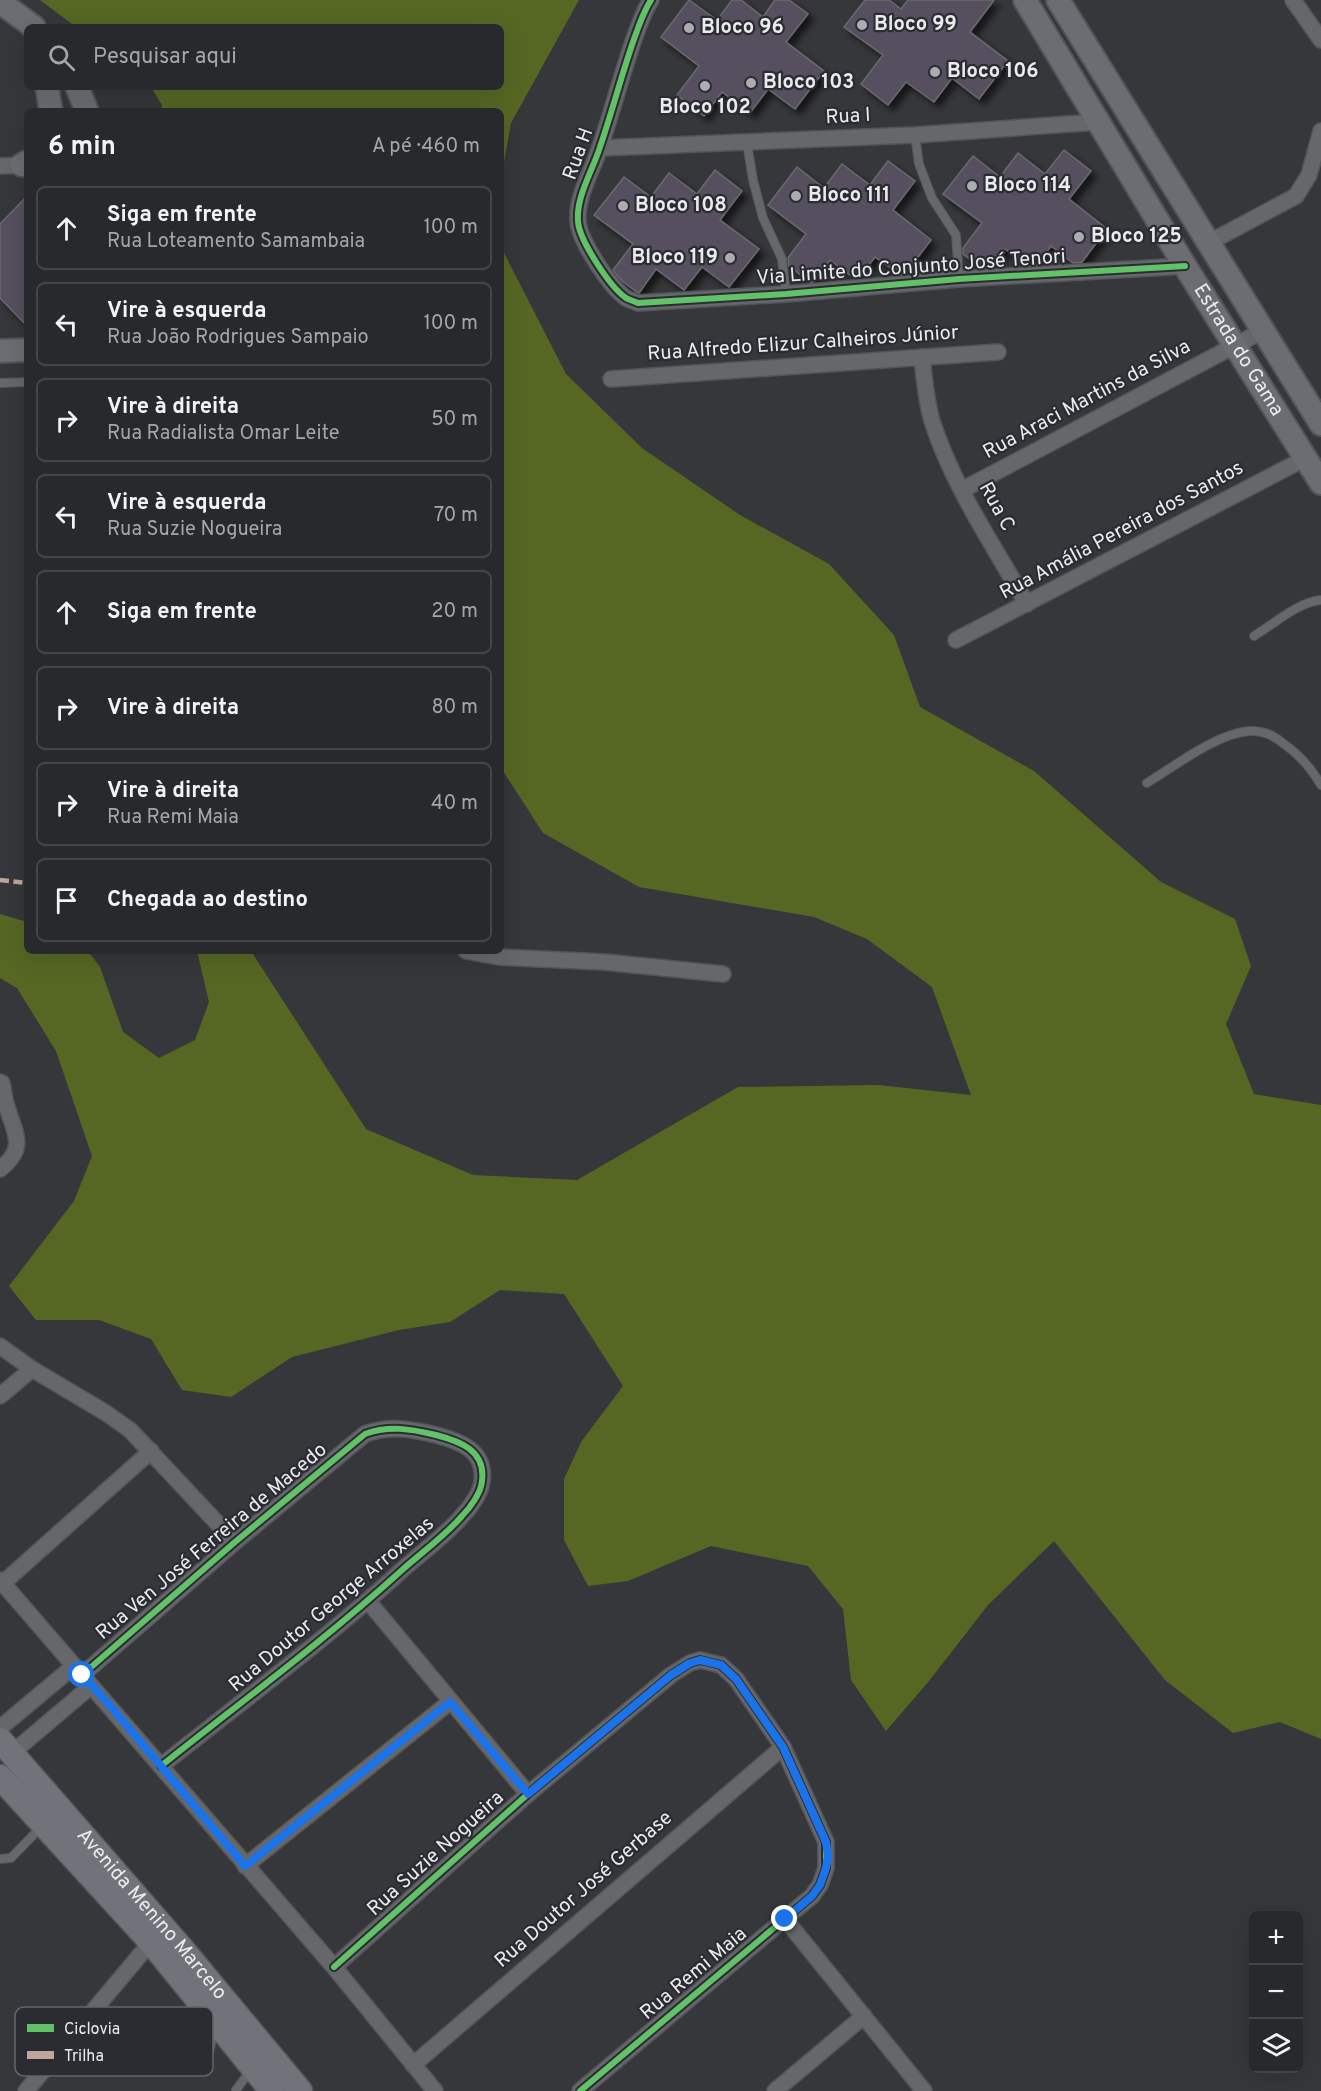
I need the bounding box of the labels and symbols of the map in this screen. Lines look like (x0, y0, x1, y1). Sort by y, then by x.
place label: Bloco 99 (874, 12, 957, 38)
place label: Bloco 96 (701, 15, 784, 41)
marker: Bloco 99 (855, 18, 869, 32)
marker: Bloco 96 (682, 21, 696, 35)
place label: Bloco 106 (947, 59, 1039, 85)
marker: Bloco 106 (928, 65, 942, 79)
place label: Bloco 103 (763, 70, 854, 96)
marker: Bloco 103 (744, 76, 758, 90)
marker: Bloco 102 (698, 79, 712, 93)
place label: Bloco 102 (659, 95, 751, 121)
street label: Rua I (825, 103, 871, 131)
street label: Rua H (558, 124, 600, 184)
place label: Bloco 114 (984, 173, 1071, 199)
marker: Bloco 114 (965, 179, 979, 193)
place label: Bloco 111 (808, 183, 890, 209)
marker: Bloco 111 (789, 189, 803, 203)
place label: Bloco 108 (635, 193, 727, 219)
marker: Bloco 108 (616, 199, 630, 213)
place label: Bloco 125 (1091, 224, 1182, 250)
marker: Bloco 125 (1072, 230, 1086, 244)
street label: Via Limite do Conjunto José Tenori (755, 244, 1067, 292)
place label: Bloco 119 (632, 245, 718, 271)
marker: Bloco 119 (723, 251, 737, 265)
street label: Estrada do Gama (1187, 279, 1289, 421)
street label: Rua Alfredo Elizur Calheiros Júnior (647, 320, 960, 368)
street label: Rua Araci Martins da Silva (979, 334, 1195, 466)
street label: Rua Amália Pereira dos Santos (996, 456, 1248, 606)
street label: Rua C (972, 478, 1020, 536)
street label: Rua Ven José Ferreira de Macedo (91, 1438, 333, 1646)
street label: Rua Doutor George Arroxelas (224, 1511, 440, 1699)
route start (68, 1661, 94, 1687)
street label: Rua Suzie Nogueira (362, 1786, 510, 1922)
street label: Rua Doutor José Gerbase (490, 1806, 678, 1974)
street label: Avenida Menino Marcelo (70, 1823, 232, 2006)
route end (771, 1905, 797, 1931)
street label: Rua Remi Maia (635, 1922, 753, 2026)
legend (15, 2007, 213, 2076)
text: Ciclovia (64, 2020, 120, 2040)
text: Trilha (64, 2047, 104, 2067)

